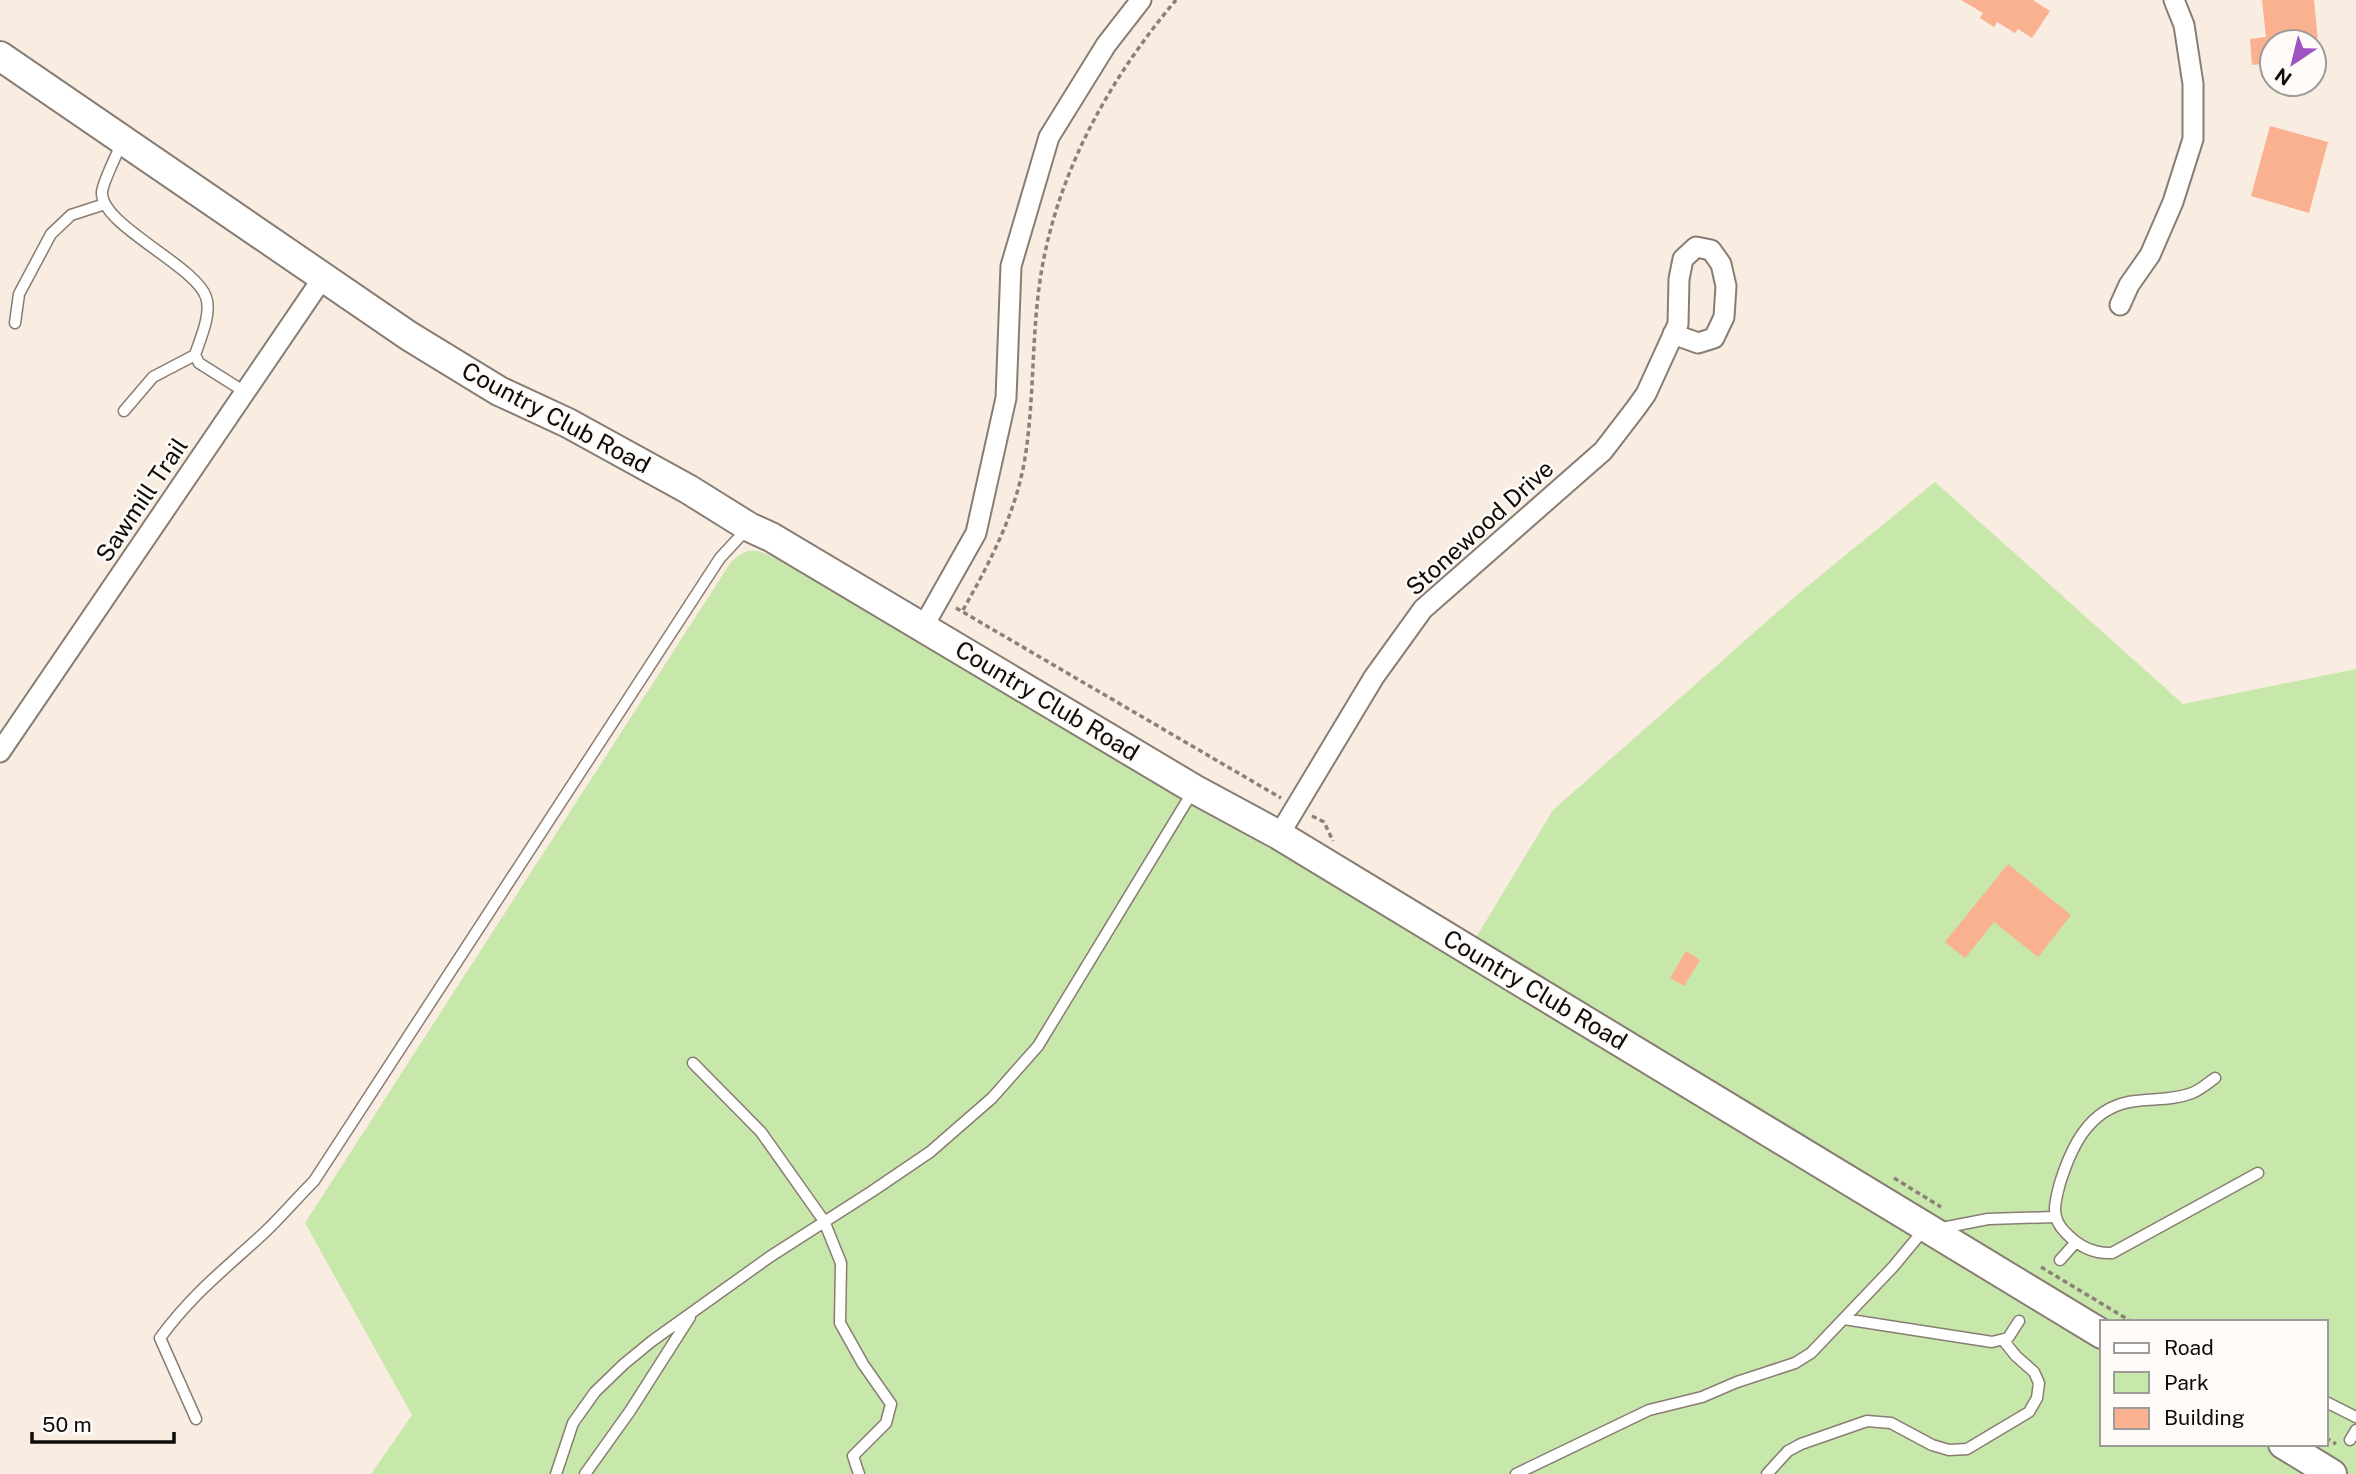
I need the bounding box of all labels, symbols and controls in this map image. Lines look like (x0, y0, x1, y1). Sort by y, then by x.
north arrow (2258, 28, 2328, 98)
text: N (2271, 64, 2296, 90)
street label: Country Club Road (457, 356, 655, 479)
street label: Sawmill Trail (89, 432, 193, 567)
street label: Stonewood Drive (1400, 454, 1559, 601)
street label: Country Club Road (951, 634, 1144, 766)
street label: Country Club Road (1439, 923, 1632, 1055)
legend (2100, 1320, 2328, 1446)
text: Road (2164, 1335, 2214, 1360)
text: Park (2164, 1370, 2209, 1395)
scale bar (32, 1400, 173, 1444)
text: Building (2164, 1405, 2245, 1430)
text: 50 m (42, 1412, 92, 1437)

